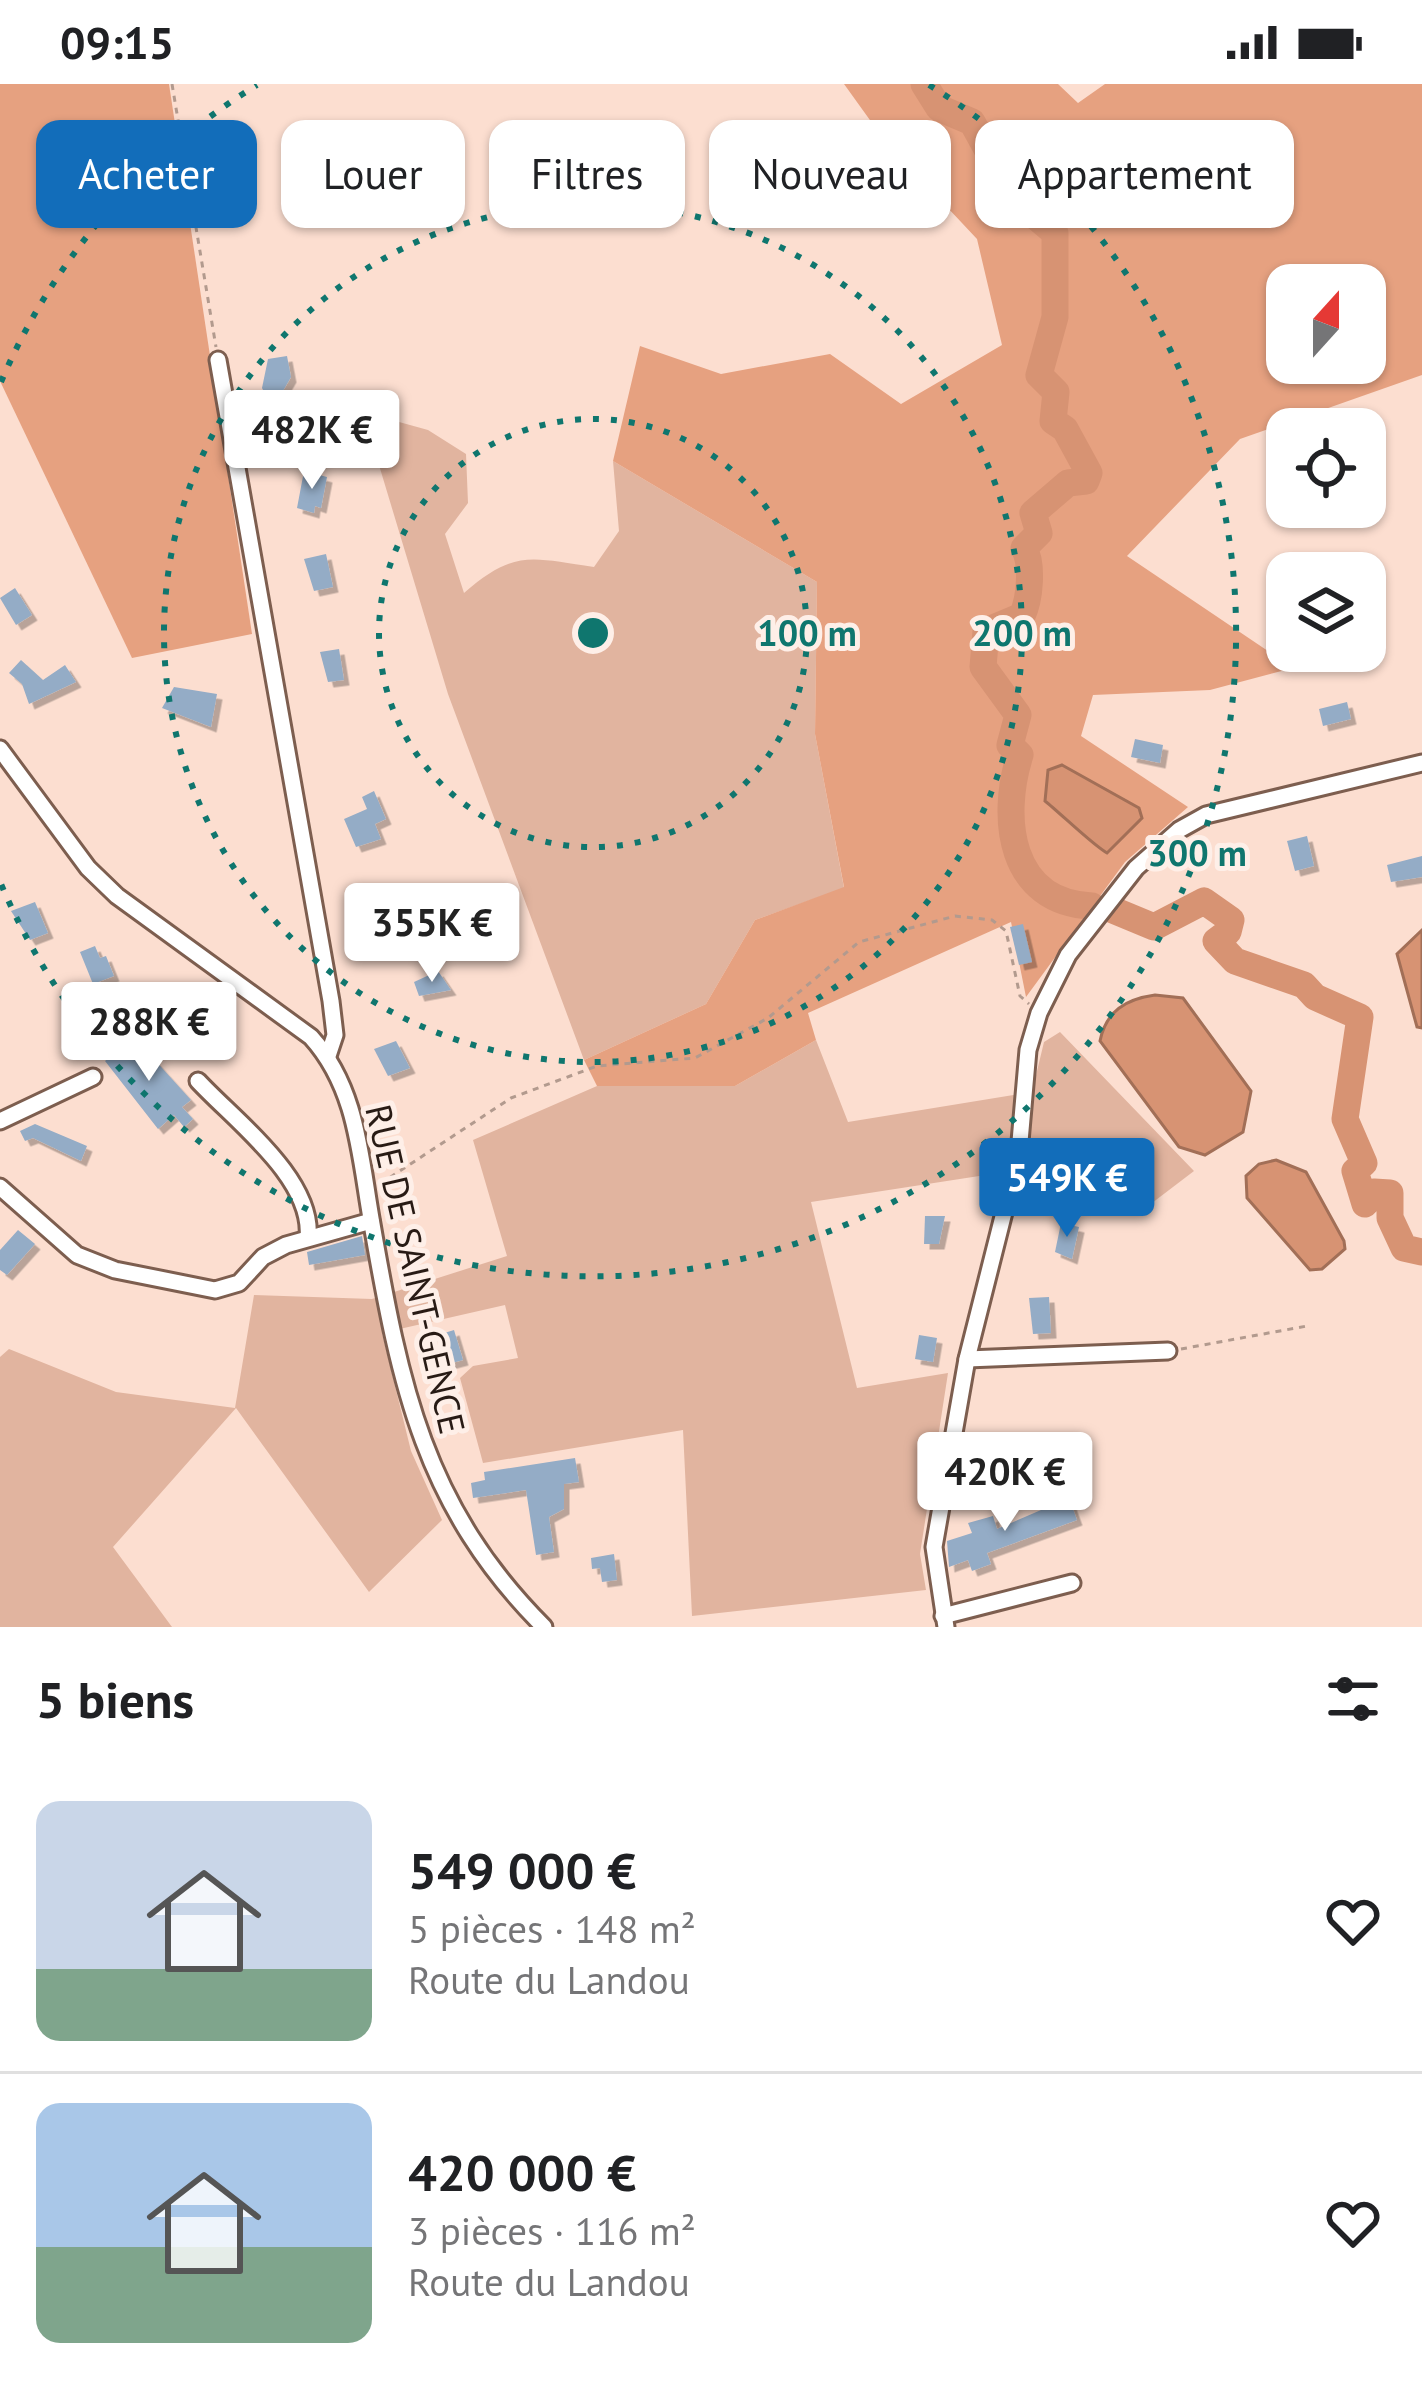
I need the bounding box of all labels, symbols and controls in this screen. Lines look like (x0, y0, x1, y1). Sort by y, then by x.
text: 09:15 (60, 13, 174, 71)
chip: Acheter (36, 120, 257, 228)
chip: Louer (281, 120, 465, 228)
chip: Filtres (489, 120, 685, 228)
chip: Nouveau (709, 120, 951, 228)
chip: Appartement (975, 120, 1294, 228)
north arrow (1266, 264, 1386, 384)
map controls (1266, 264, 1386, 672)
pin: 482K € (214, 390, 410, 492)
text: 482K € (251, 403, 373, 454)
button: locate (1266, 408, 1386, 528)
button: layers (1266, 552, 1386, 672)
text: 100 m (757, 609, 857, 656)
text: 200 m (972, 609, 1072, 656)
centre of rings (572, 612, 614, 654)
text: 300 m (1147, 829, 1247, 876)
pin: 355K € (334, 883, 530, 985)
text: 355K € (371, 896, 493, 947)
pin: 288K € (51, 982, 247, 1084)
text: 288K € (88, 995, 210, 1046)
street label: RUE DE SAINT-GENCE (355, 1100, 477, 1438)
pin: 549K € (969, 1138, 1165, 1240)
text: 549K € (1006, 1151, 1128, 1202)
pin: 420K € (907, 1432, 1103, 1534)
text: 420K € (944, 1445, 1066, 1496)
text: 5 biens (36, 1666, 194, 1732)
icon: filters (1320, 1666, 1386, 1732)
text: 549 000 € (408, 1837, 636, 1903)
icon: home (132, 1849, 276, 1993)
icon: heart (1320, 1888, 1386, 1954)
text: 5 pièces · 148 m² (408, 1903, 696, 1954)
text: Route du Landou (408, 1954, 690, 2005)
text: 420 000 € (408, 2139, 636, 2205)
icon: home (132, 2151, 276, 2295)
icon: heart (1320, 2190, 1386, 2256)
text: 3 pièces · 116 m² (408, 2205, 696, 2256)
text: Route du Landou (408, 2256, 690, 2307)

